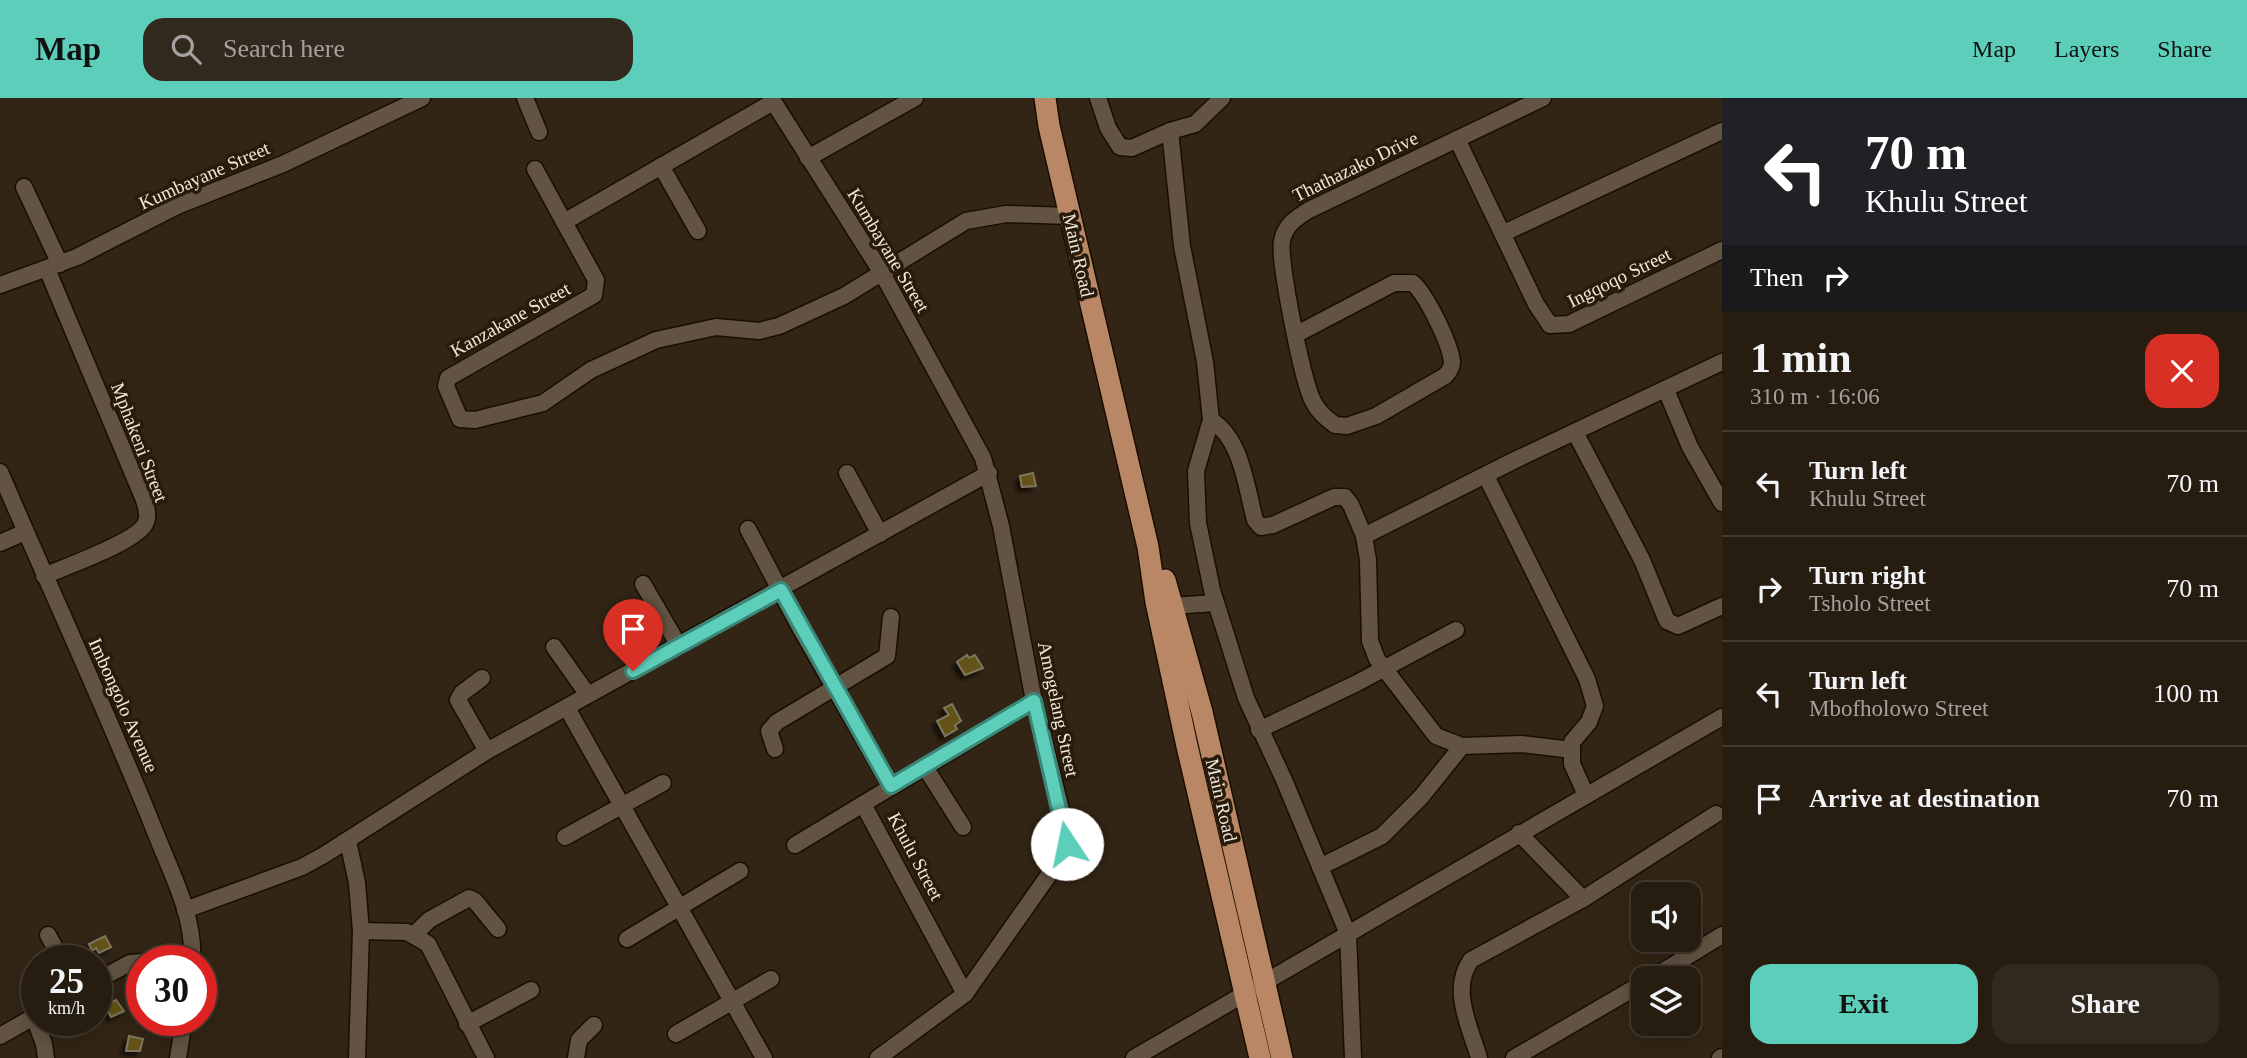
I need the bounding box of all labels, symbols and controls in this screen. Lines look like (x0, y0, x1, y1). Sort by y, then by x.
search box (143, 18, 633, 81)
icon: search (167, 30, 205, 68)
text: Map (35, 31, 101, 67)
text: Search here (223, 34, 345, 63)
text: Map (1972, 36, 2016, 62)
text: Layers (2054, 36, 2119, 62)
text: Share (2157, 36, 2212, 62)
text: 70 m (1865, 125, 1967, 180)
icon: left (1750, 126, 1841, 217)
street label: Thathazako Drive (1289, 127, 1421, 206)
street label: Kumbayane Street (136, 137, 273, 214)
text: Khulu Street (1865, 183, 2028, 219)
street label: Kumbayane Street (843, 184, 934, 317)
street label: Main Road (1059, 211, 1098, 299)
street label: Ingqoqo Street (1564, 243, 1675, 312)
icon: right (1817, 259, 1855, 297)
text: Then (1750, 263, 1803, 292)
street label: Kanzakane Street (447, 278, 574, 361)
button: close (2145, 334, 2219, 408)
text: 1 min (1750, 335, 1852, 381)
street label: Mphakeni Street (107, 380, 172, 505)
text: 310 m · 16:06 (1750, 384, 1880, 409)
text: Turn left (1809, 456, 1907, 485)
icon: left (1750, 465, 1788, 503)
text: 70 m (2166, 469, 2219, 498)
text: Khulu Street (1809, 486, 1926, 511)
text: Turn right (1809, 561, 1926, 590)
icon: right (1750, 570, 1788, 608)
text: 70 m (2166, 574, 2219, 603)
text: Tsholo Street (1809, 591, 1931, 616)
pin (603, 599, 663, 671)
icon: arrive (614, 610, 652, 648)
street label: Imbongolo Avenue (85, 635, 163, 776)
street label: Amogelang Street (1034, 640, 1083, 779)
text: Turn left (1809, 666, 1907, 695)
icon: left (1750, 675, 1788, 713)
text: 100 m (2153, 679, 2219, 708)
text: Mbofholowo Street (1809, 696, 1989, 721)
street label: Main Road (1202, 756, 1241, 844)
icon: arrive (1750, 780, 1788, 818)
text: Arrive at destination (1809, 784, 2040, 813)
text: 70 m (2166, 784, 2219, 813)
position arrow (1030, 807, 1104, 881)
street label: Khulu Street (884, 809, 948, 904)
map controls (1631, 882, 1701, 1036)
button: sound (1631, 882, 1701, 952)
speed limit sign: 30 (126, 945, 217, 1036)
text: 25 (49, 962, 84, 1001)
button: Exit (1750, 964, 1978, 1044)
button: Share (1992, 964, 2219, 1044)
button: layers (1631, 966, 1701, 1036)
text: km/h (48, 998, 85, 1018)

